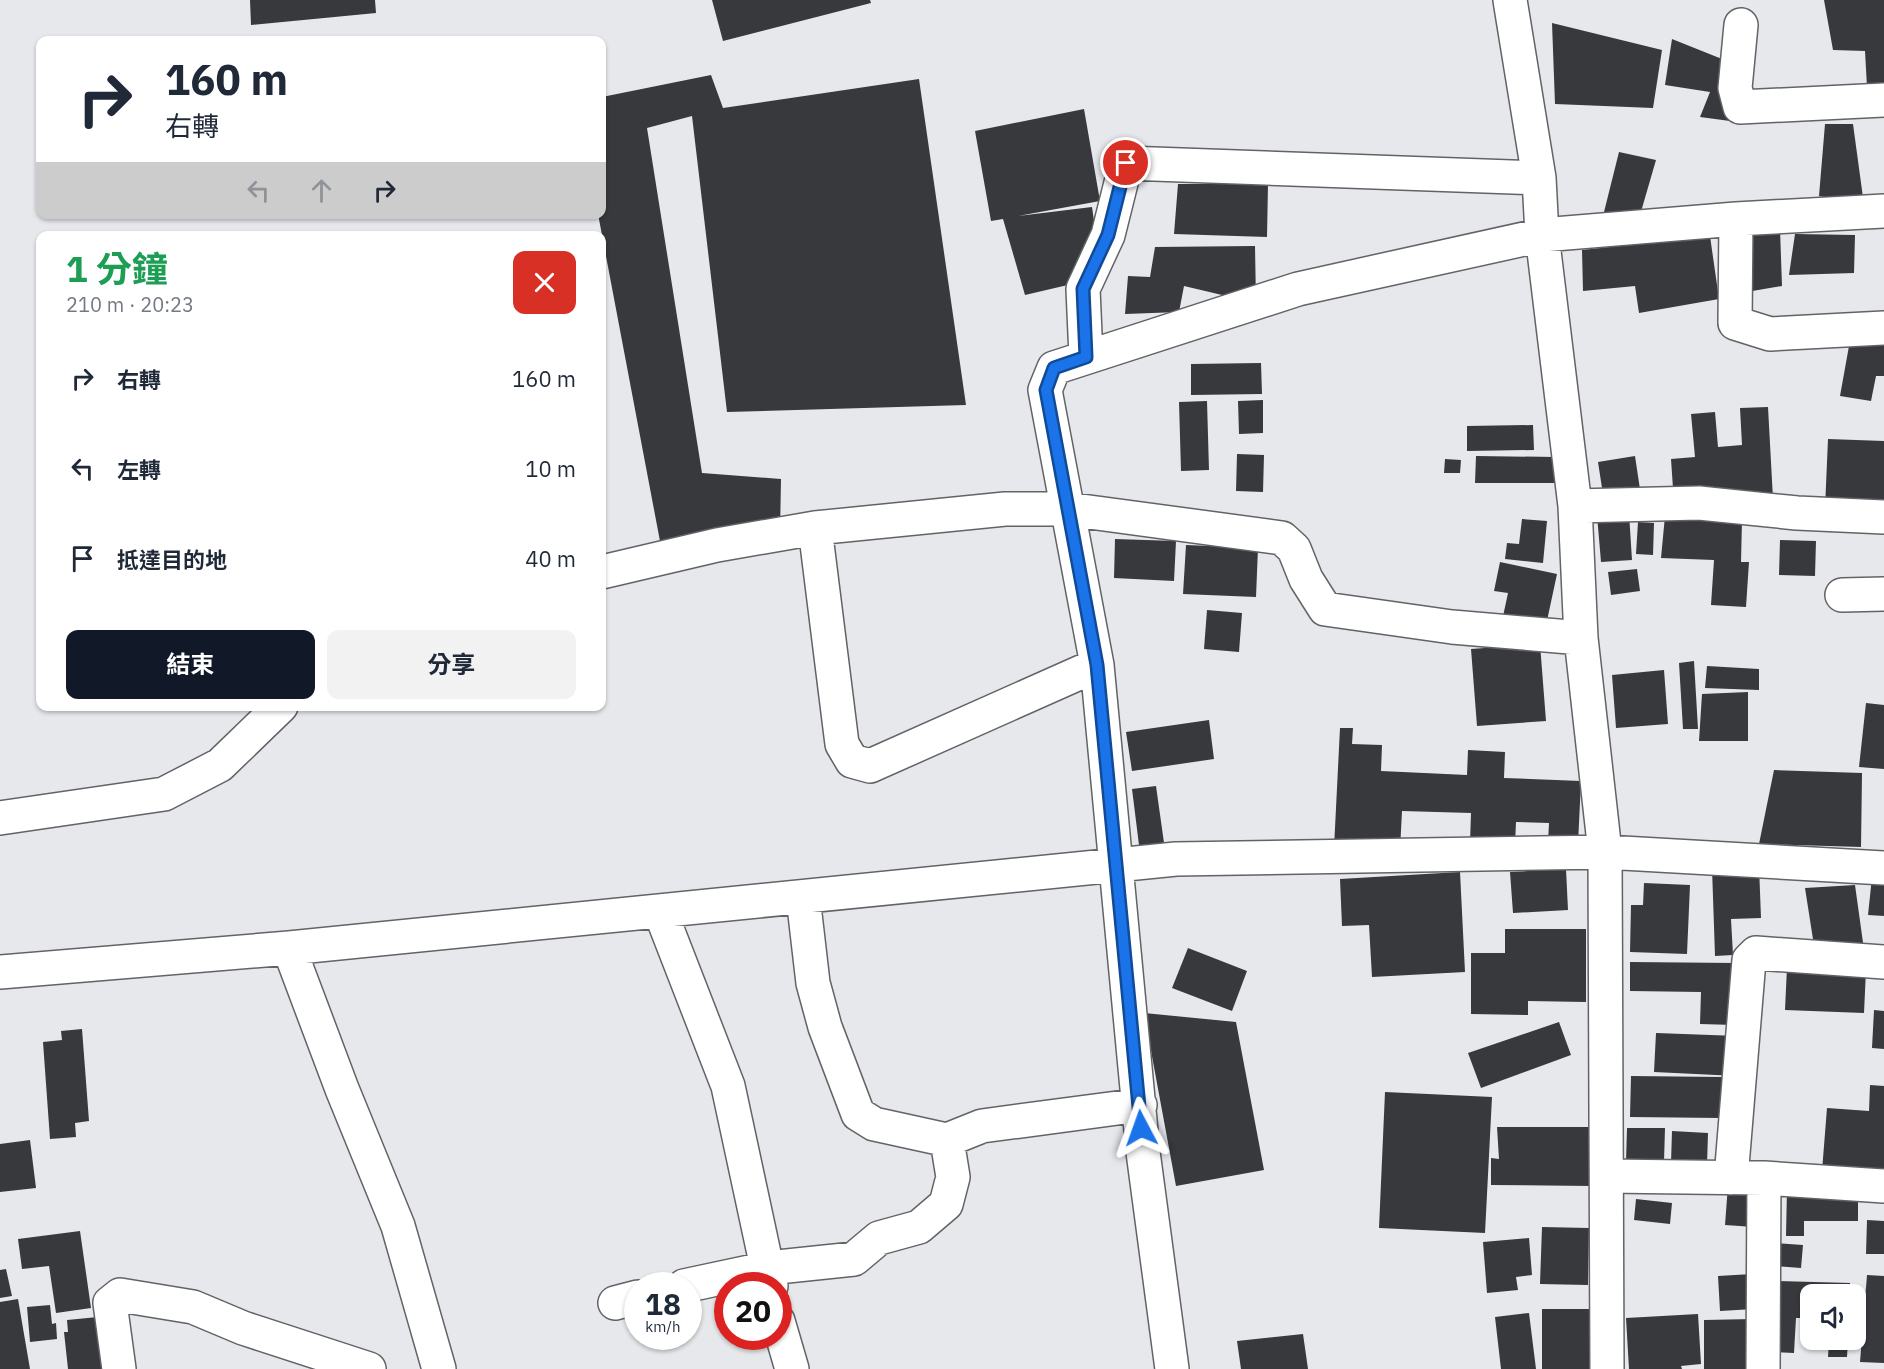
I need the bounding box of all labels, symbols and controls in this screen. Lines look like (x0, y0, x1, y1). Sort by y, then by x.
text: 160 m (165, 52, 288, 107)
icon: right (66, 60, 144, 138)
text: 右轉 (165, 108, 219, 143)
pin (1100, 137, 1151, 188)
icon: arrive (1109, 146, 1142, 179)
icon: left (242, 174, 275, 207)
icon: ahead (305, 174, 338, 207)
icon: right (368, 174, 401, 207)
text: 1 分鐘 (66, 245, 168, 292)
button: close (513, 251, 576, 314)
text: 210 m · 20:23 (66, 291, 194, 318)
icon: right (66, 362, 99, 395)
text: 160 m (512, 364, 576, 393)
text: 右轉 (117, 365, 161, 394)
icon: left (66, 452, 99, 485)
text: 10 m (525, 454, 576, 483)
text: 左轉 (117, 455, 161, 484)
icon: arrive (66, 542, 99, 575)
text: 40 m (525, 544, 576, 573)
text: 抵達目的地 (117, 545, 227, 574)
button: 結束 (66, 630, 315, 699)
button: 分享 (327, 630, 576, 699)
position arrow (1109, 1096, 1173, 1160)
speed limit sign: 20 (714, 1272, 792, 1350)
text: 18 (645, 1284, 681, 1323)
map controls (1800, 1284, 1866, 1350)
button: sound (1800, 1284, 1866, 1350)
text: km/h (645, 1317, 681, 1336)

